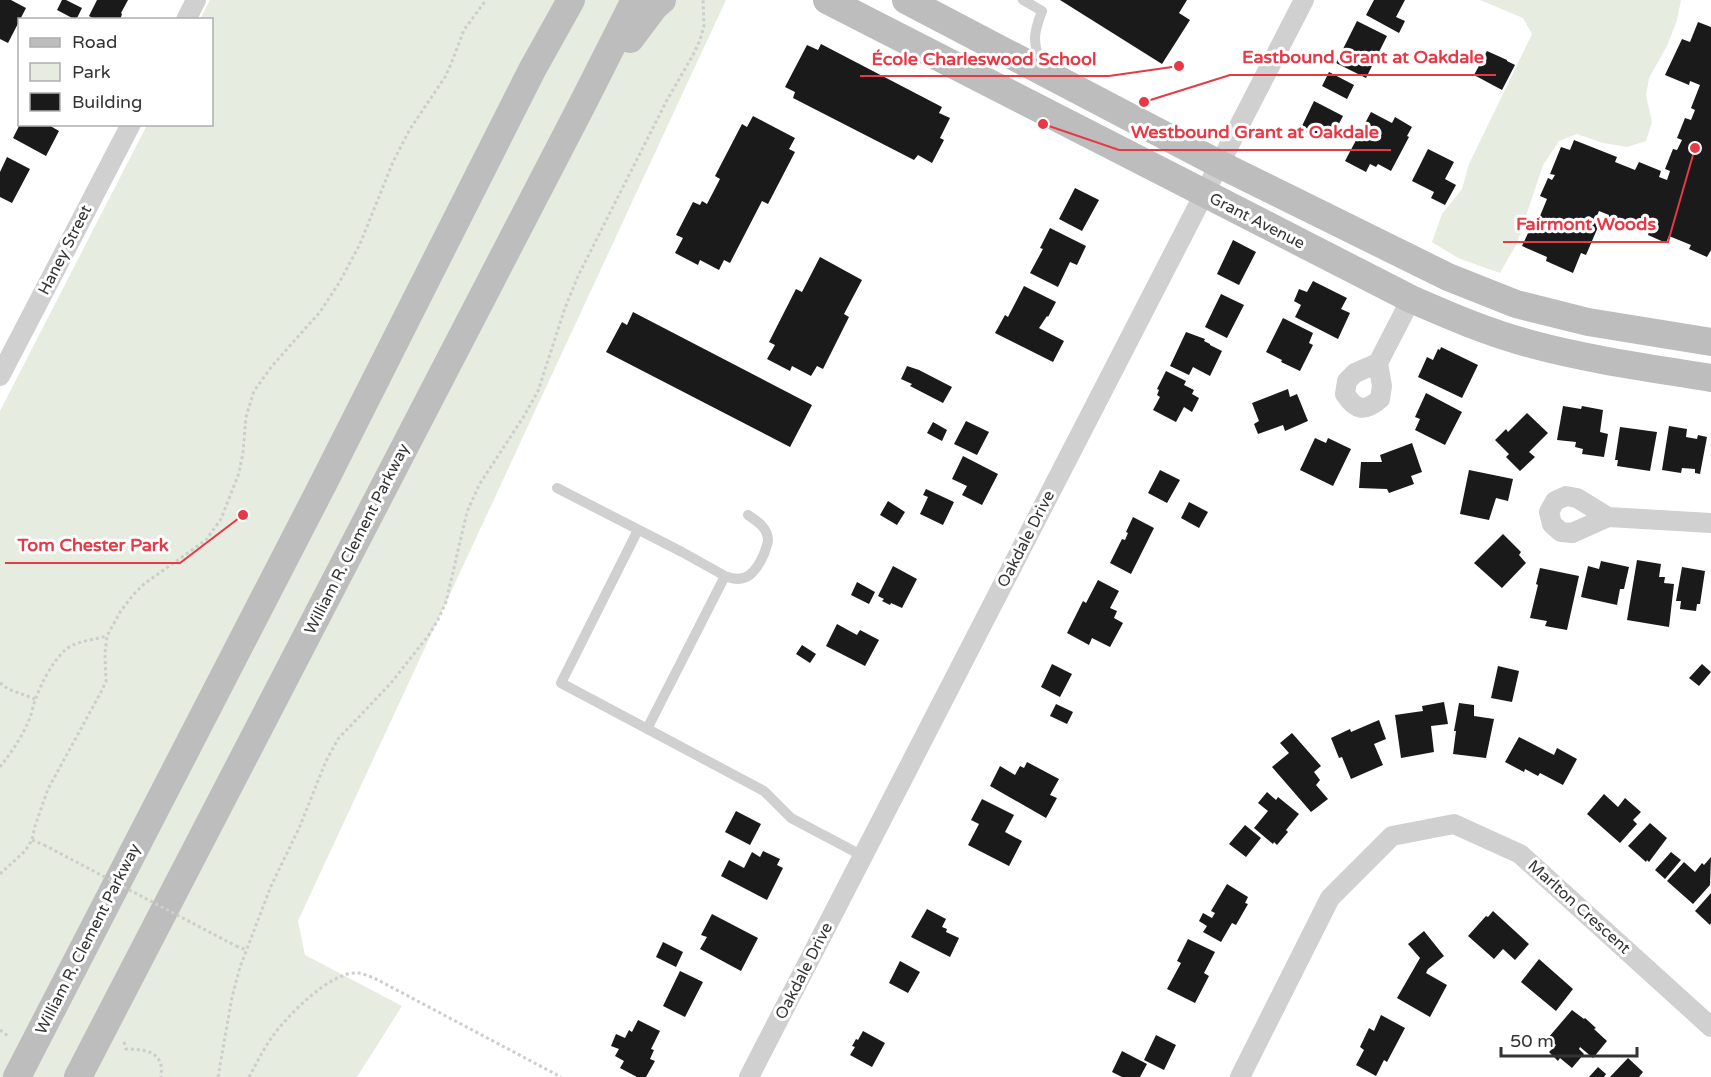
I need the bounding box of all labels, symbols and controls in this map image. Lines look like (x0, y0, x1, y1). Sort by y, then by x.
legend (18, 18, 213, 126)
text: Road (72, 31, 117, 53)
callout: Eastbound Grant at Oakdale (1230, 39, 1496, 75)
callout: École Charleswood School (860, 40, 1109, 76)
text: Eastbound Grant at Oakdale (1242, 46, 1484, 68)
text: École Charleswood School (872, 48, 1096, 70)
text: Park (72, 61, 111, 83)
text: Building (72, 91, 142, 113)
callout: Westbound Grant at Oakdale (1119, 114, 1391, 150)
text: Westbound Grant at Oakdale (1131, 121, 1379, 143)
street label: Grant Avenue (1206, 188, 1308, 254)
street label: Haney Street (34, 202, 96, 298)
callout: Fairmont Woods (1503, 206, 1668, 242)
text: Fairmont Woods (1516, 213, 1656, 235)
street label: William R. Clement Parkway (300, 440, 414, 638)
street label: Oakdale Drive (993, 487, 1059, 591)
callout: Tom Chester Park (5, 527, 180, 563)
text: Tom Chester Park (16, 534, 169, 556)
street label: William R. Clement Parkway (31, 840, 145, 1038)
street label: Marlton Crescent (1524, 856, 1634, 958)
street label: Oakdale Drive (771, 919, 837, 1023)
scale bar (1501, 1020, 1638, 1058)
text: 50 m (1510, 1030, 1554, 1052)

